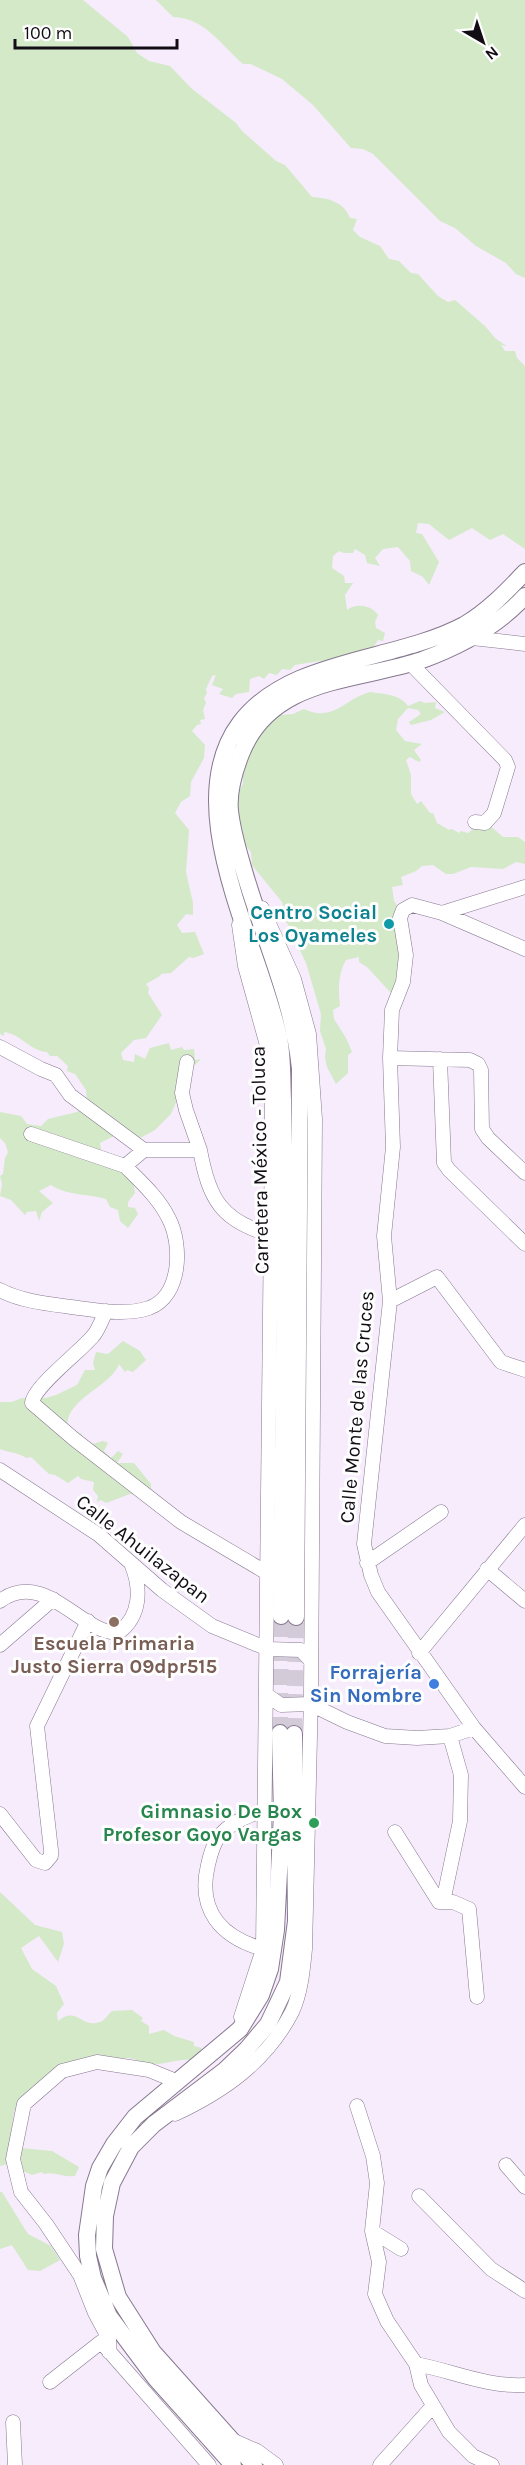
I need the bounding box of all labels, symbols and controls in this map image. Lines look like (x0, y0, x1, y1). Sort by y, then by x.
scale bar (15, 12, 177, 50)
north arrow (453, 12, 513, 72)
text: 100 m (24, 22, 72, 44)
text: N (482, 42, 503, 64)
place label: Centro Social Los Oyameles (248, 901, 377, 947)
marker: Centro Social Los Oyameles (382, 917, 396, 931)
street label: Carretera México - Toluca (247, 1046, 273, 1274)
street label: Calle Monte de las Cruces (335, 1290, 379, 1524)
street label: Calle Ahuilazapan (72, 1490, 214, 1608)
marker: Escuela Primaria Justo Sierra 09dpr515 (107, 1615, 121, 1629)
place label: Escuela Primaria Justo Sierra 09dpr515 (11, 1632, 217, 1678)
place label: Forrajería Sin Nombre (310, 1661, 422, 1707)
marker: Forrajería Sin Nombre (427, 1677, 441, 1691)
place label: Gimnasio De Box Profesor Goyo Vargas (103, 1800, 302, 1846)
marker: Gimnasio De Box Profesor Goyo Vargas (307, 1816, 321, 1830)

